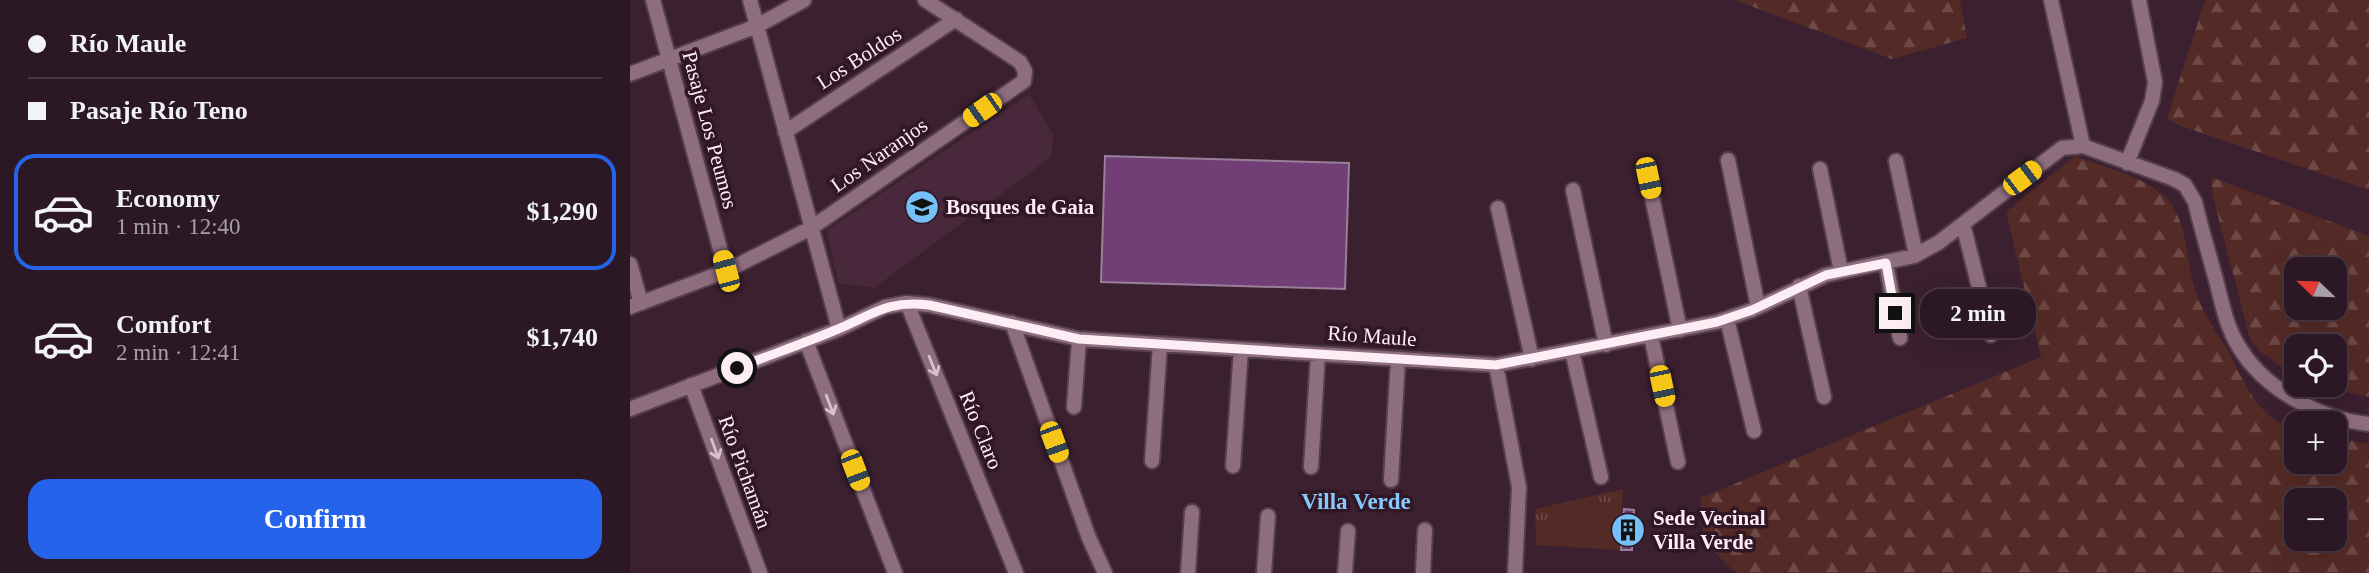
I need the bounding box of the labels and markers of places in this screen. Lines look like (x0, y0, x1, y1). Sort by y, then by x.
school or university icon: Bosques de Gaia (903, 188, 941, 226)
place label: Bosques de Gaia (946, 195, 1095, 219)
place label: Sede Vecinal Villa Verde (1653, 506, 1766, 554)
building icon: Sede Vecinal Villa Verde (1609, 511, 1647, 549)

